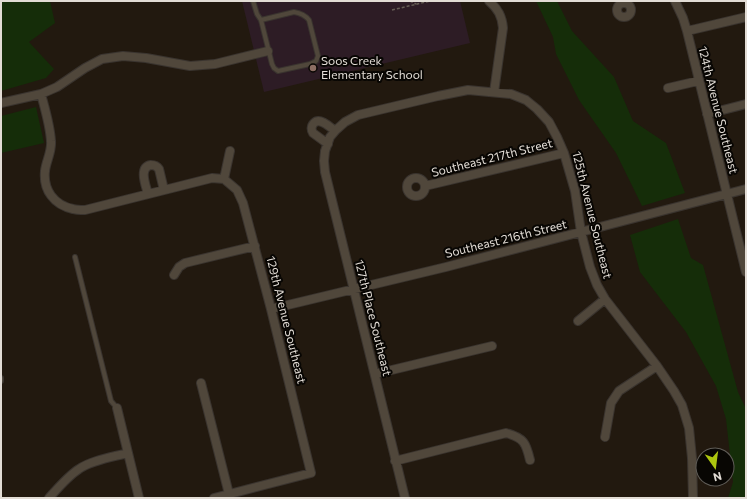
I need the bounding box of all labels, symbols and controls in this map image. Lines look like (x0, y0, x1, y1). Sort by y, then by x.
street label: 124th Avenue Southeast (696, 45, 742, 175)
place label: Soos Creek Elementary School (321, 53, 423, 81)
marker: Soos Creek Elementary School (308, 63, 318, 73)
street label: Southeast 217th Street (430, 135, 554, 179)
street label: 125th Avenue Southeast (570, 150, 616, 280)
street label: Southeast 216th Street (443, 216, 568, 260)
street label: 129th Avenue Southeast (264, 254, 310, 385)
street label: 127th Place Southeast (353, 258, 395, 377)
north arrow (695, 447, 735, 487)
text: N (712, 470, 723, 484)

